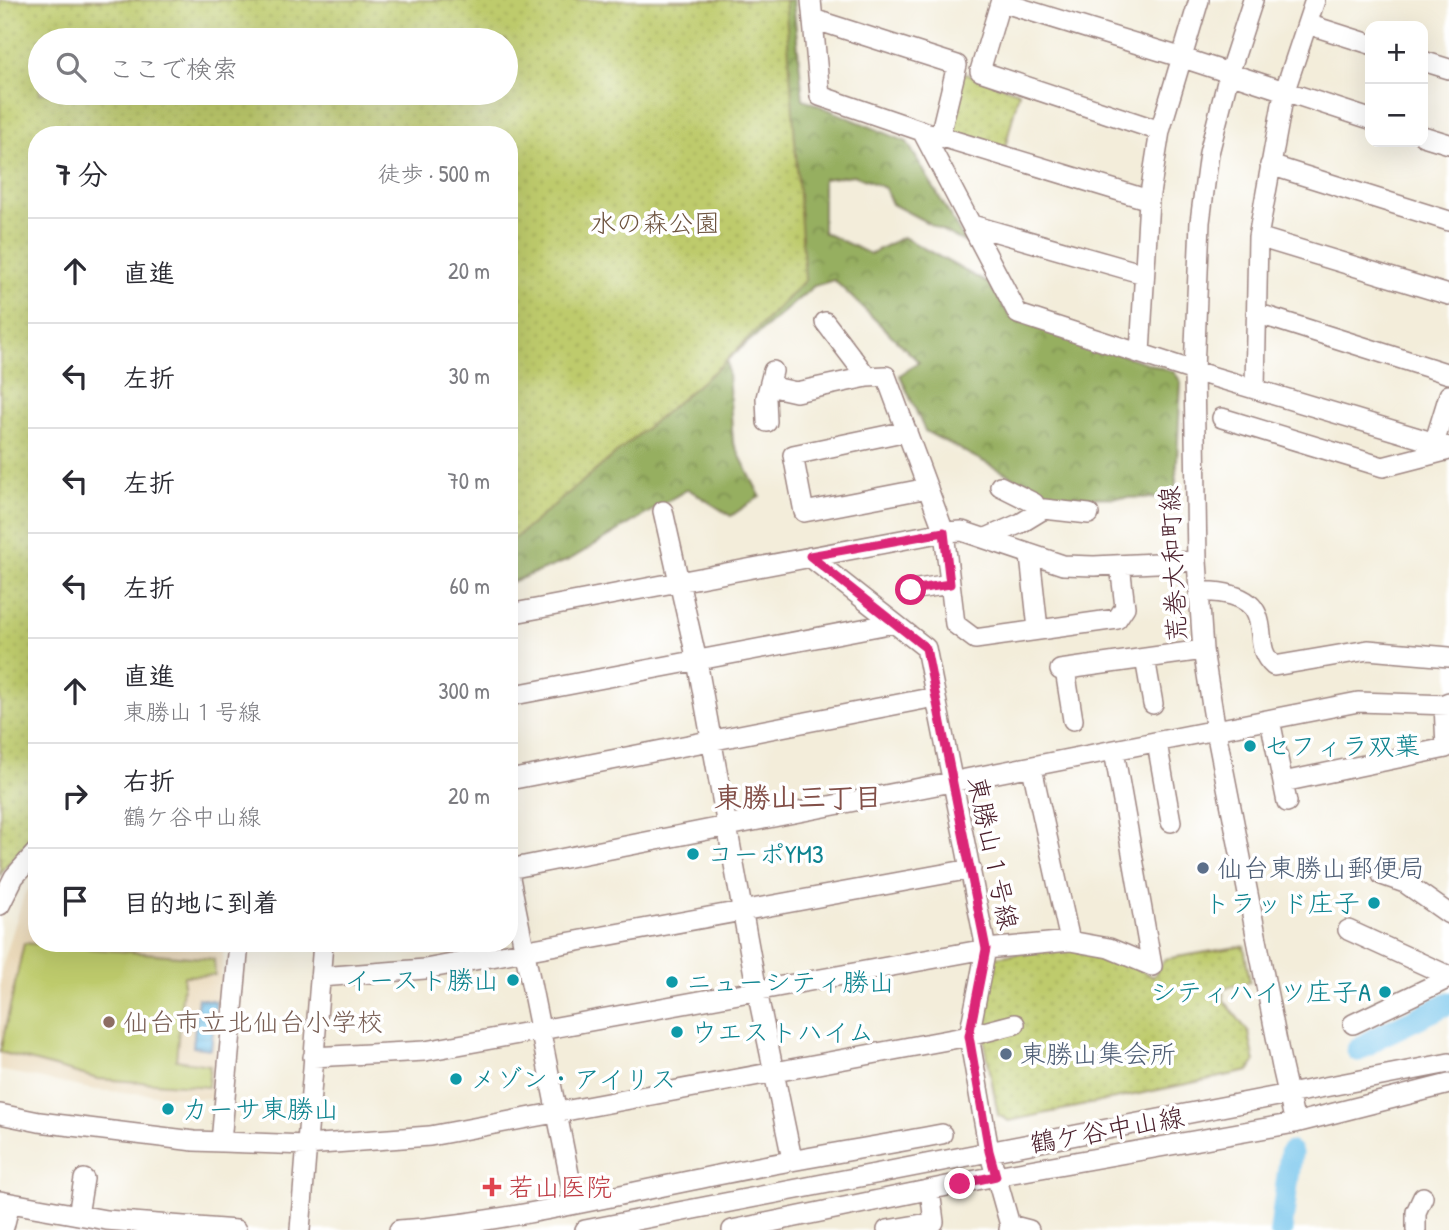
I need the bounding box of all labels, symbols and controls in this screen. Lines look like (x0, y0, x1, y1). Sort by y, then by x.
map controls (1365, 21, 1428, 147)
button: + (1365, 21, 1428, 84)
search box (28, 28, 518, 105)
icon: search (52, 48, 90, 86)
text: ここで検索 (108, 51, 238, 86)
button: − (1365, 84, 1428, 147)
text: 7 分 (56, 154, 108, 194)
text: 徒歩 · 500 m (378, 158, 490, 189)
park label: 水の森公園 (590, 205, 720, 240)
icon: ahead (56, 252, 94, 290)
text: 直進 (123, 255, 175, 290)
text: 20 m (448, 255, 490, 286)
icon: left (56, 357, 94, 395)
text: 左折 (123, 360, 175, 395)
text: 30 m (448, 360, 490, 391)
icon: left (56, 462, 94, 500)
text: 左折 (123, 465, 175, 500)
text: 70 m (447, 465, 490, 496)
street label: 荒巻大和町線 (1151, 485, 1194, 643)
icon: left (56, 567, 94, 605)
text: 左折 (123, 570, 175, 605)
text: 60 m (450, 570, 490, 601)
route start (895, 574, 926, 605)
text: 直進 (123, 658, 175, 693)
icon: ahead (56, 672, 94, 710)
text: 300 m (438, 675, 490, 706)
text: 東勝山１号線 (123, 696, 261, 727)
place label: セフィラ双葉 (1264, 728, 1420, 763)
marker: セフィラ双葉 (1242, 738, 1258, 754)
text: 右折 (123, 763, 175, 798)
street label: 東勝山１号線 (960, 773, 1027, 933)
icon: right (56, 777, 94, 815)
district label: 東勝山三丁目 (714, 778, 882, 816)
text: 20 m (448, 780, 490, 811)
text: 鶴ケ谷中山線 (123, 801, 261, 832)
place label: コーポYM3 (707, 836, 824, 871)
marker: コーポYM3 (685, 846, 701, 862)
place label: 仙台東勝山郵便局 (1217, 850, 1425, 885)
marker: 仙台東勝山郵便局 (1195, 860, 1211, 876)
icon: arrive (56, 882, 94, 920)
text: 目的地に到着 (123, 885, 279, 920)
place label: トラッド庄子 (1204, 885, 1360, 920)
marker: トラッド庄子 (1366, 895, 1382, 911)
place label: イースト勝山 (345, 962, 499, 997)
place label: ニューシティ勝山 (686, 964, 895, 999)
marker: イースト勝山 (505, 972, 521, 988)
marker: ニューシティ勝山 (664, 974, 680, 990)
place label: シティハイツ庄子A (1150, 974, 1371, 1009)
marker: シティハイツ庄子A (1377, 984, 1393, 1000)
place label: 仙台市立北仙台小学校 (123, 1004, 383, 1039)
marker: 仙台市立北仙台小学校 (101, 1014, 117, 1030)
place label: ウエストハイム (691, 1014, 874, 1049)
marker: ウエストハイム (669, 1024, 685, 1040)
place label: 東勝山集会所 (1020, 1036, 1176, 1071)
marker: 東勝山集会所 (998, 1046, 1014, 1062)
place label: メゾン・アイリス (470, 1061, 676, 1096)
marker: メゾン・アイリス (448, 1071, 464, 1087)
place label: カーサ東勝山 (182, 1091, 339, 1126)
street label: 鶴ケ谷中山線 (1027, 1099, 1187, 1160)
marker: カーサ東勝山 (160, 1101, 176, 1117)
route end (944, 1168, 975, 1199)
place label: 若山医院 (508, 1169, 612, 1204)
marker: 若山医院 (482, 1177, 502, 1197)

